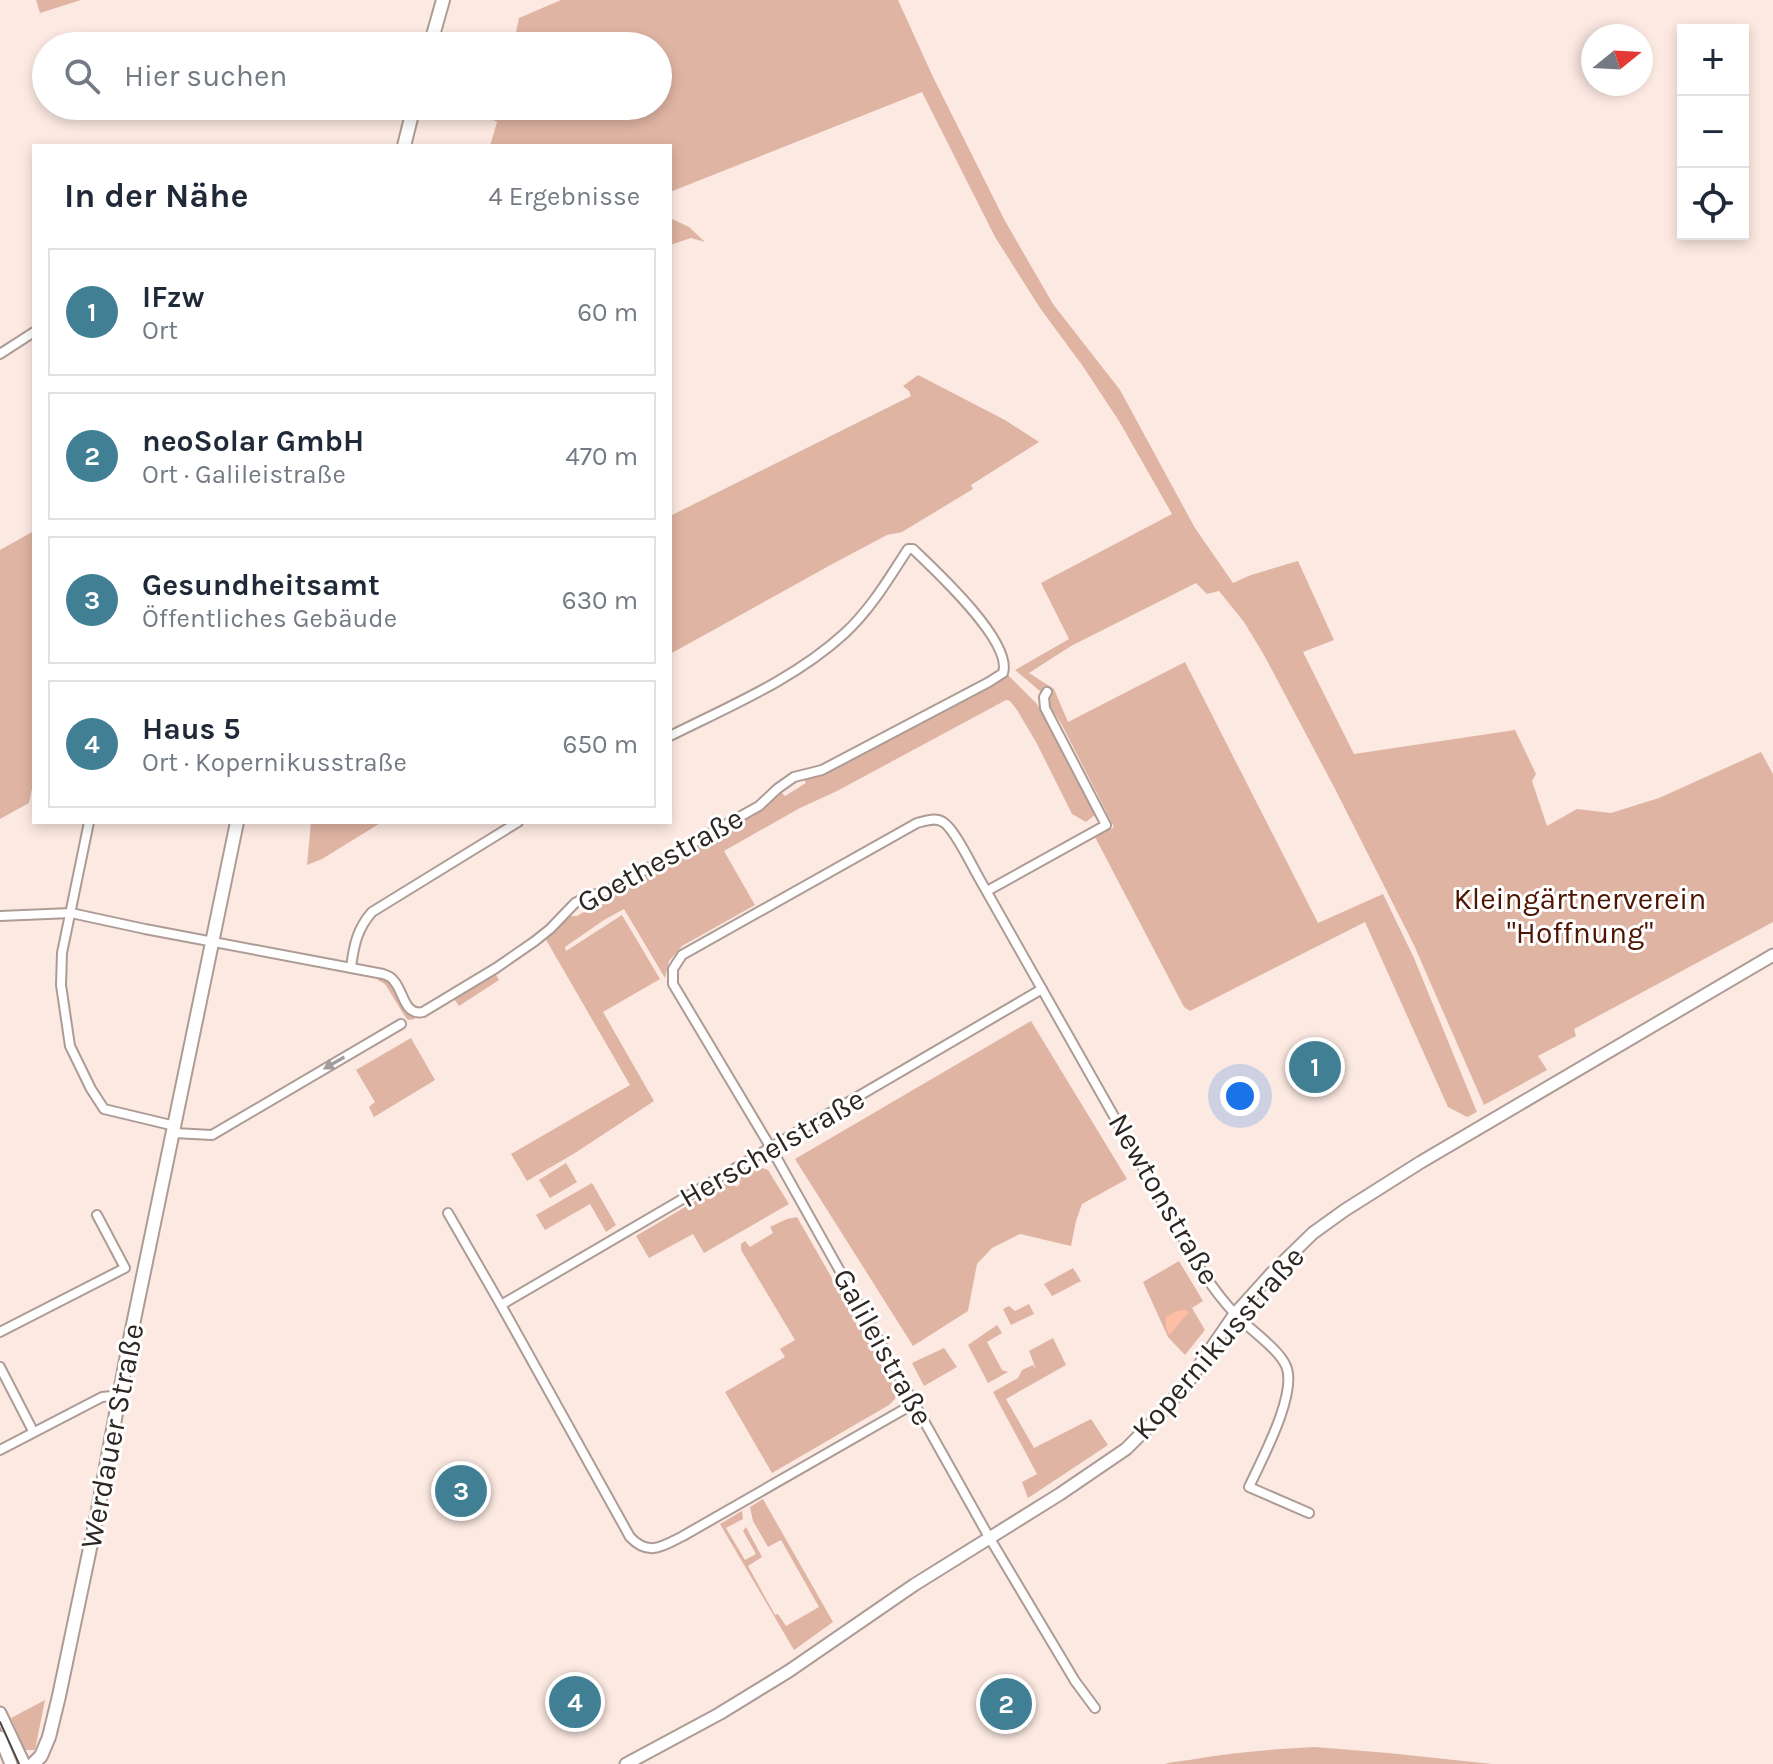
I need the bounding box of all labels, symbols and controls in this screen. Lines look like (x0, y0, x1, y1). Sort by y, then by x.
north arrow (1581, 24, 1653, 96)
map controls (1677, 24, 1749, 240)
button: + (1677, 24, 1749, 96)
search box (32, 32, 672, 120)
icon: search (60, 54, 104, 98)
text: Hier suchen (124, 58, 287, 94)
button: − (1677, 96, 1749, 168)
button: locate (1677, 168, 1749, 240)
text: In der Nähe (64, 176, 248, 216)
text: 4 Ergebnisse (488, 181, 640, 212)
text: IFzw (142, 279, 204, 315)
text: 1 (87, 297, 97, 328)
text: 60 m (577, 297, 638, 328)
text: Ort (142, 315, 178, 346)
text: neoSolar GmbH (142, 423, 364, 459)
text: 2 (84, 441, 100, 472)
text: 470 m (565, 441, 638, 472)
text: Ort · Galileistraße (142, 459, 346, 490)
text: Gesundheitsamt (142, 567, 380, 603)
text: 3 (84, 585, 100, 616)
text: 630 m (562, 585, 638, 616)
text: Öffentliches Gebäude (142, 603, 397, 634)
text: Haus 5 (142, 711, 240, 747)
text: 4 (84, 729, 100, 760)
text: 650 m (563, 729, 638, 760)
text: Ort · Kopernikusstraße (142, 747, 407, 778)
street label: Goethestraße (571, 800, 749, 920)
park label: Kleingärtnerverein "Hoffnung" (1454, 881, 1706, 951)
pin: 1 (1289, 1037, 1341, 1097)
one-way arrow (323, 1056, 345, 1070)
your location (1220, 1076, 1260, 1116)
street label: Herschelstraße (673, 1080, 871, 1216)
street label: Newtonstraße (1100, 1107, 1228, 1291)
street label: Kopernikusstraße (1124, 1239, 1312, 1447)
street label: Galileistraße (825, 1262, 941, 1432)
street label: Werdauer Straße (73, 1320, 151, 1552)
pin: 3 (435, 1461, 487, 1521)
pin: 4 (549, 1672, 601, 1732)
pin: 2 (980, 1674, 1032, 1734)

